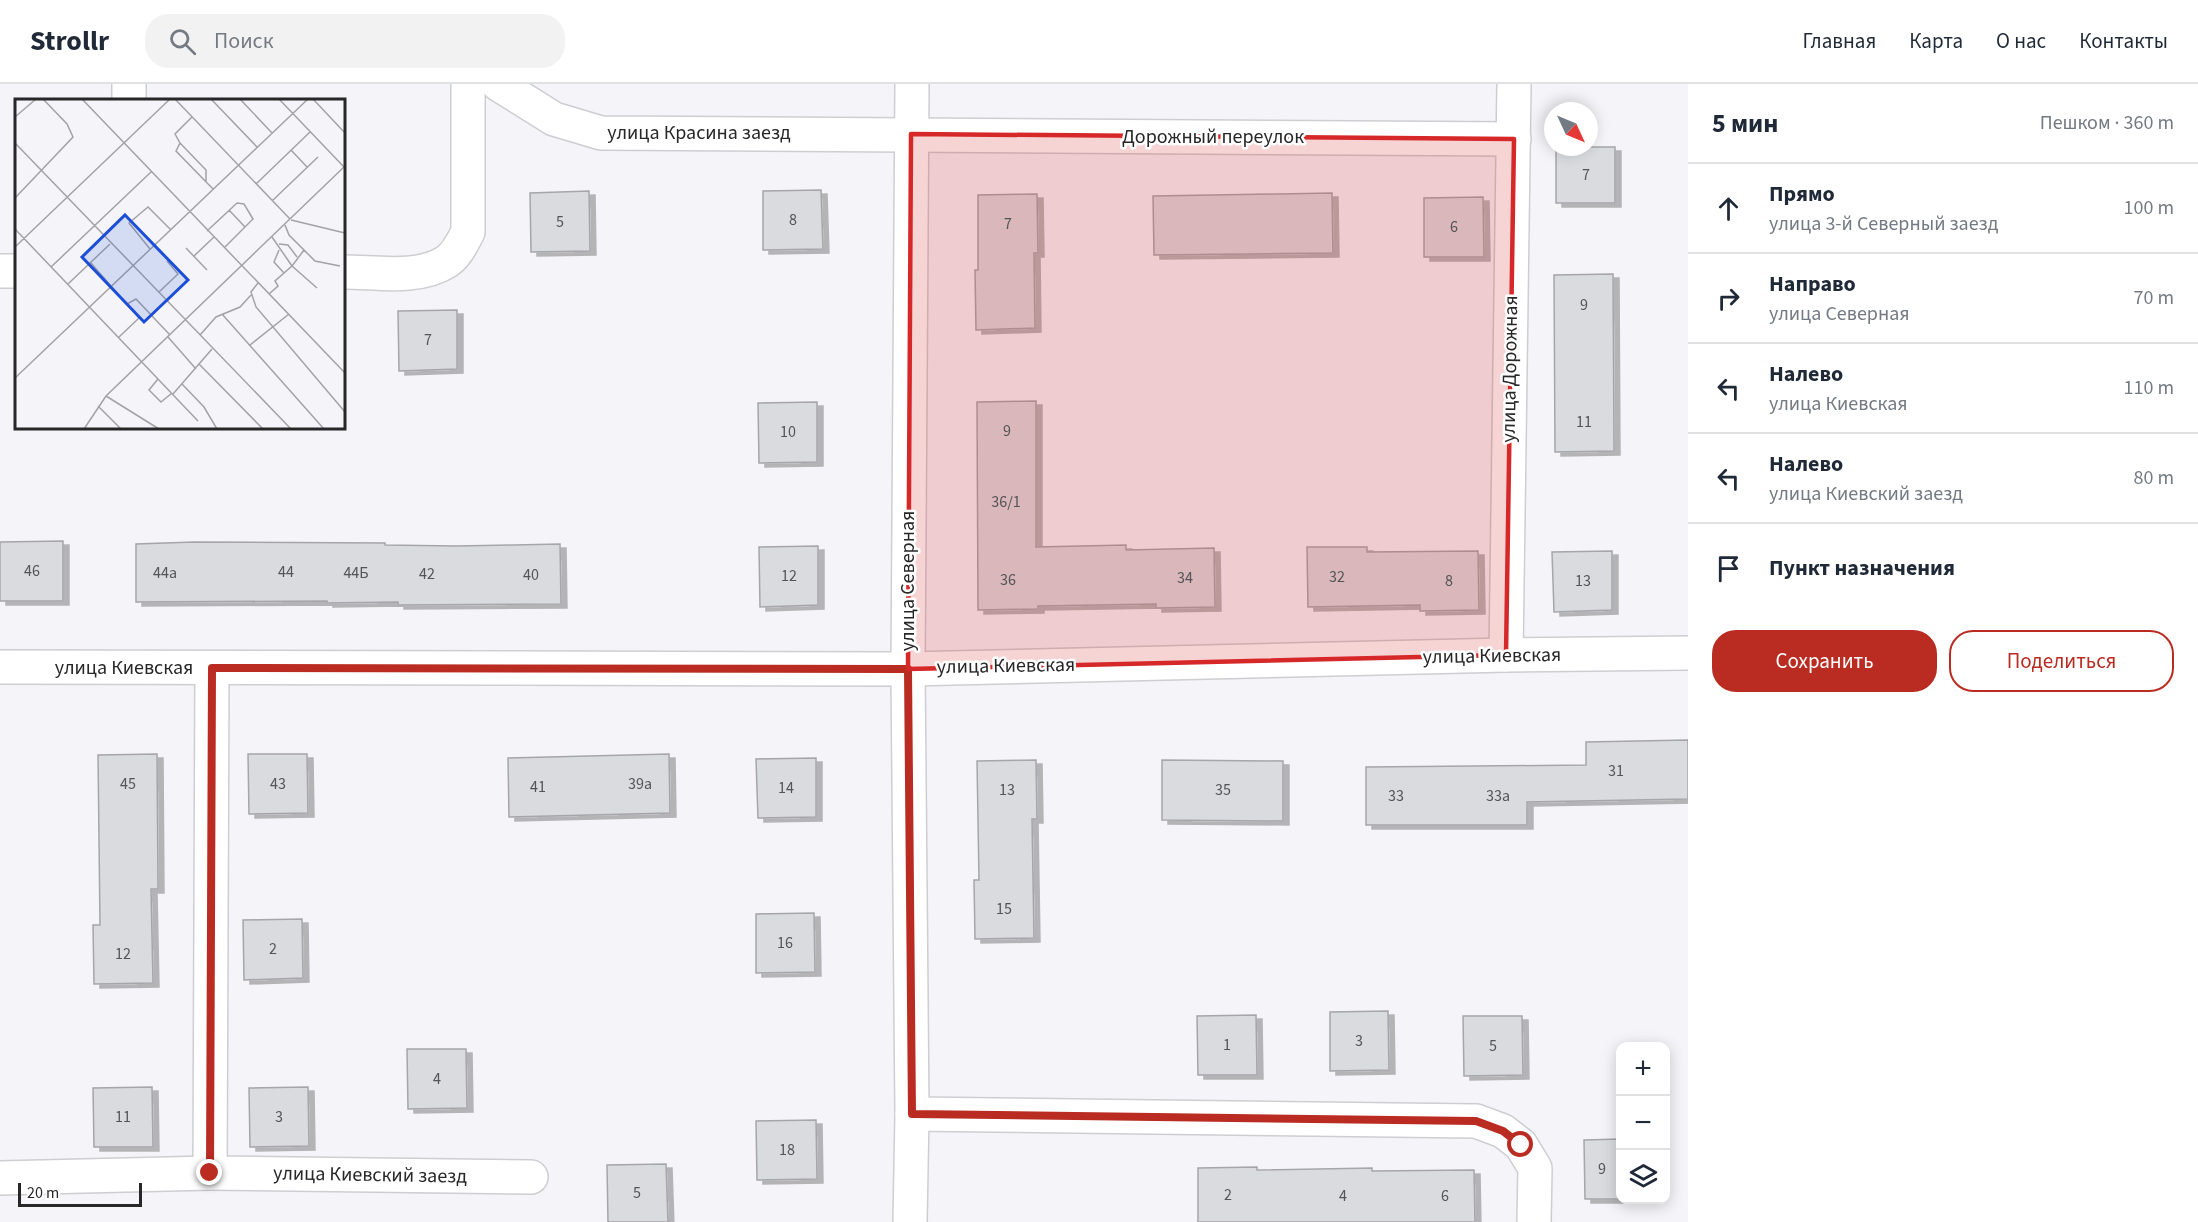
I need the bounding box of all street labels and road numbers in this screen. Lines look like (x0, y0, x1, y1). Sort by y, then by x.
street label: улица Красина заезд (607, 119, 791, 147)
street label: Дорожный переулок (1122, 123, 1304, 151)
street label: улица Дорожная (1495, 295, 1525, 443)
street label: улица Северная (894, 511, 922, 651)
street label: улица Киевская (1422, 641, 1562, 671)
street label: улица Киевская (936, 651, 1076, 681)
street label: улица Киевская (55, 654, 193, 682)
street label: улица Киевский заезд (273, 1159, 468, 1191)

